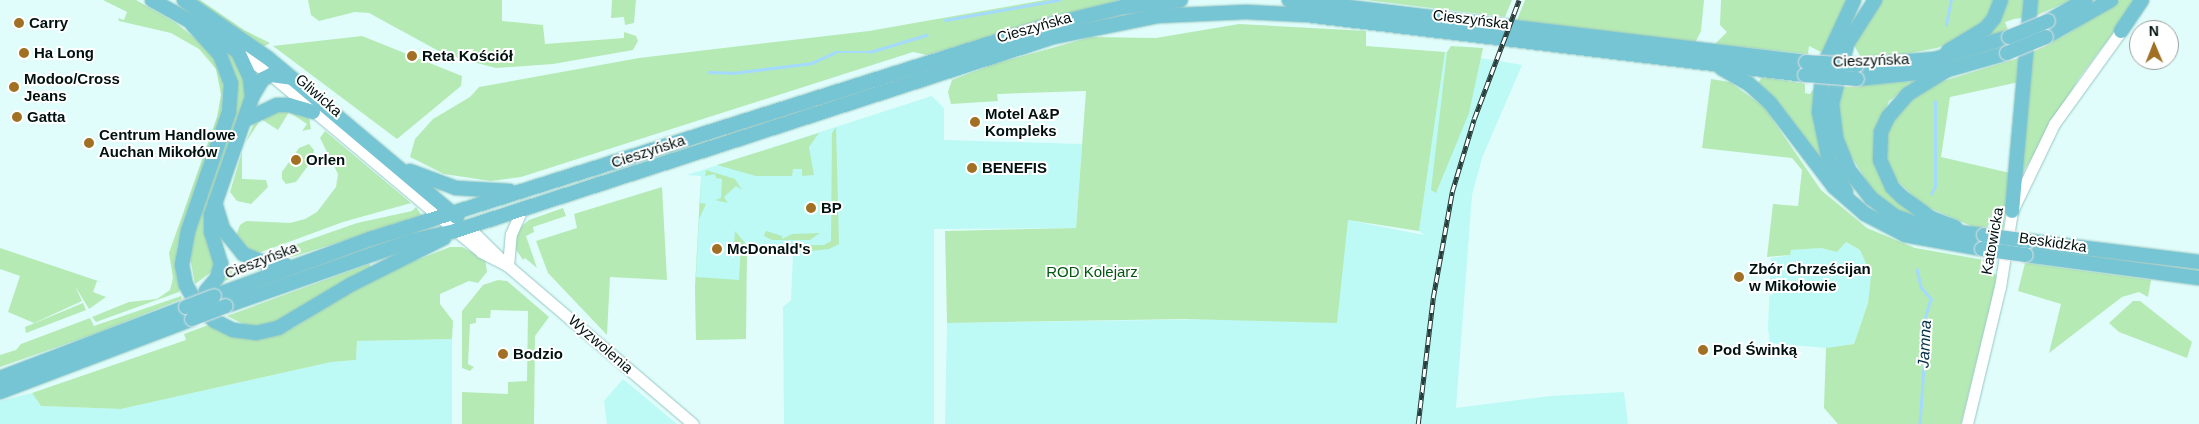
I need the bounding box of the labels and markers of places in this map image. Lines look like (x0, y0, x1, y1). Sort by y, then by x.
place label: Carry (29, 14, 68, 32)
marker: Carry (13, 17, 25, 29)
place label: Ha Long (34, 44, 94, 62)
marker: Ha Long (18, 47, 30, 59)
place label: Reta Kościół (422, 47, 513, 65)
marker: Reta Kościół (406, 50, 418, 62)
place label: Modoo/Cross Jeans (24, 69, 120, 104)
marker: Modoo/Cross Jeans (8, 81, 20, 93)
place label: Motel A&P Kompleks (985, 104, 1060, 139)
place label: Gatta (27, 108, 65, 126)
marker: Gatta (11, 111, 23, 123)
marker: Motel A&P Kompleks (969, 116, 981, 128)
place label: Centrum Handlowe Auchan Mikołów (99, 125, 236, 160)
marker: Centrum Handlowe Auchan Mikołów (83, 137, 95, 149)
place label: Orlen (306, 151, 345, 169)
marker: Orlen (290, 154, 302, 166)
place label: BENEFIS (982, 159, 1047, 177)
marker: BENEFIS (966, 162, 978, 174)
place label: BP (821, 199, 842, 217)
marker: BP (805, 202, 817, 214)
place label: McDonald's (727, 240, 811, 258)
marker: McDonald's (711, 243, 723, 255)
place label: Zbór Chrześcijan w Mikołowie (1749, 259, 1871, 294)
marker: Zbór Chrześcijan w Mikołowie (1733, 271, 1745, 283)
place label: Pod Świnką (1713, 341, 1797, 359)
marker: Pod Świnką (1697, 344, 1709, 356)
place label: Bodzio (513, 345, 563, 363)
marker: Bodzio (497, 348, 509, 360)

